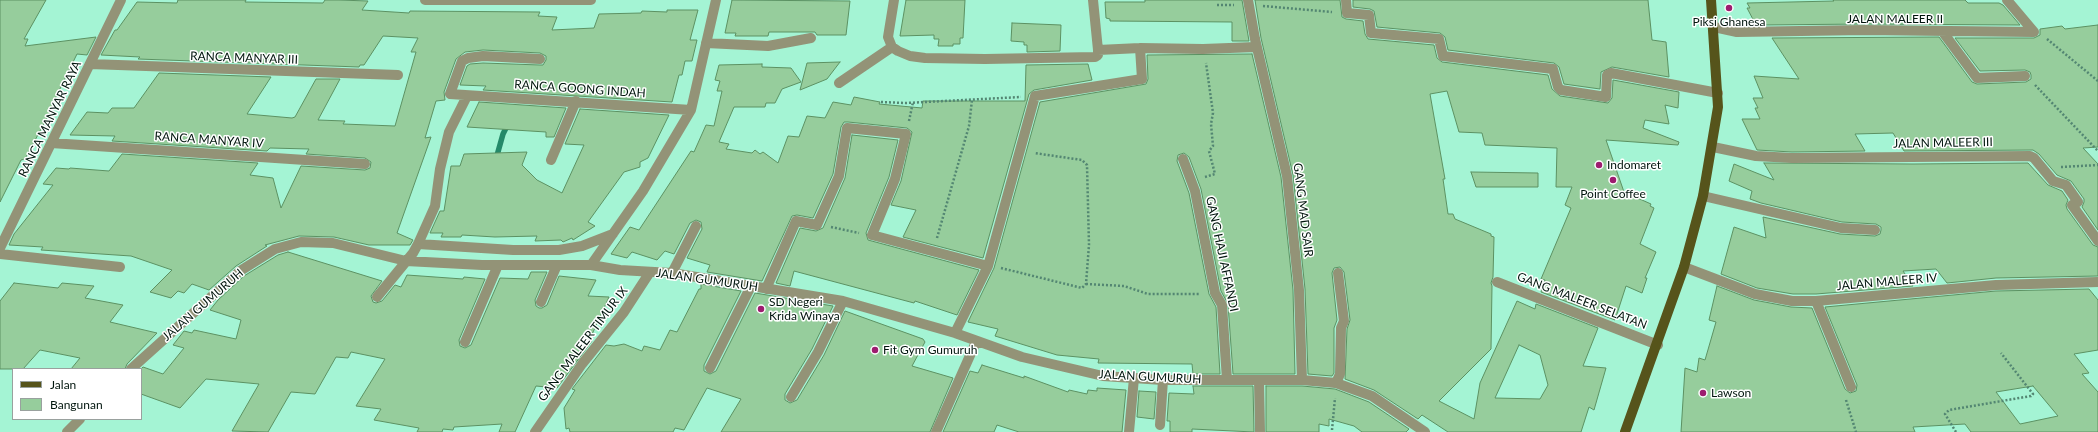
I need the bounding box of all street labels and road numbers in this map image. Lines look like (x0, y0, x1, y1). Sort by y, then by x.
street label: JALAN MALEER II (1847, 12, 1943, 26)
street label: RANCA MANYAR III (190, 49, 298, 67)
street label: RANCA MANYAR RAYA (16, 59, 84, 179)
street label: RANCA GOONG INDAH (514, 77, 646, 101)
street label: RANCA MANYAR IV (154, 129, 264, 151)
street label: JALAN MALEER III (1893, 135, 1993, 151)
street label: GANG MAD SAIR (1290, 162, 1316, 258)
street label: GANG HAJI AFFANDI (1203, 195, 1241, 313)
street label: JALAN GUMURUH (160, 266, 246, 344)
street label: JALAN GUMURUH (655, 266, 759, 294)
street label: GANG MALEER SELATAN (1515, 270, 1649, 332)
street label: JALAN MALEER IV (1836, 270, 1938, 294)
street label: GANG MALEER TIMUR IX (535, 284, 631, 404)
street label: JALAN GUMURUH (1098, 367, 1202, 387)

